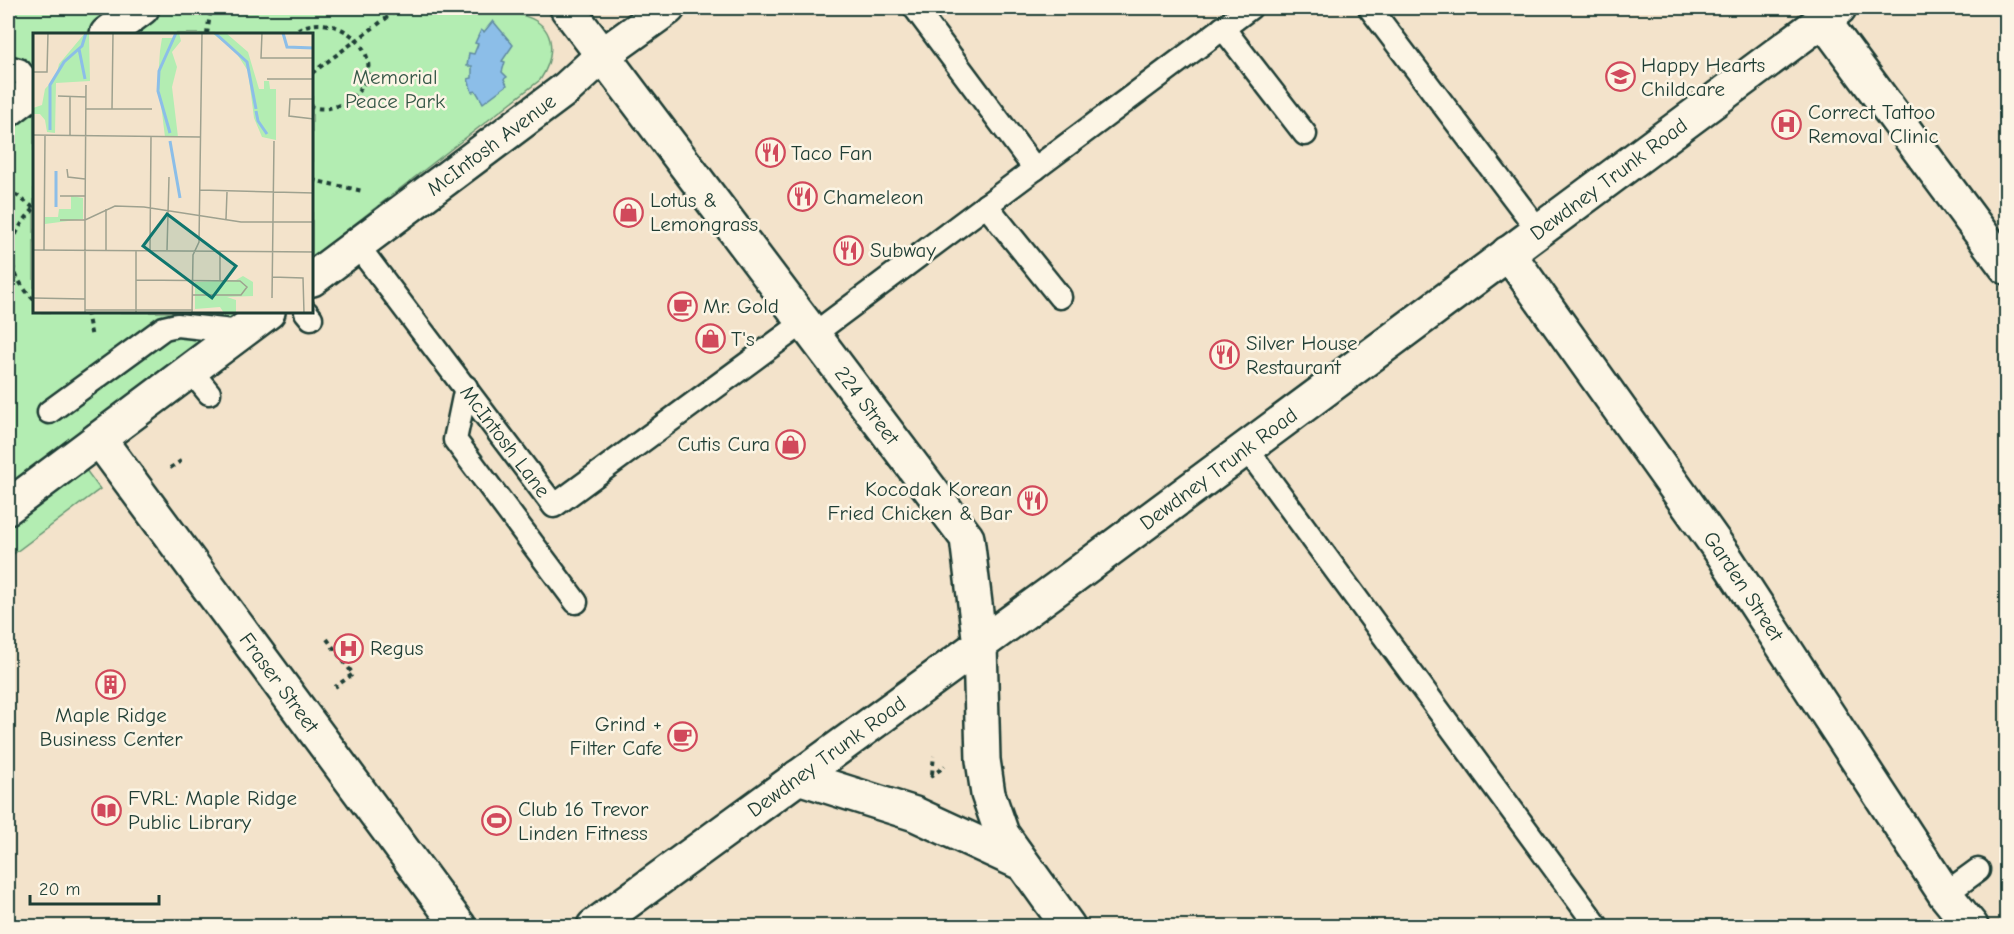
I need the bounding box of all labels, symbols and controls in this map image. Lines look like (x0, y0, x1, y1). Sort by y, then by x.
inset map (33, 33, 314, 314)
place label: Happy Hearts Childcare (1641, 53, 1765, 101)
school or university icon: Happy Hearts Childcare (1604, 61, 1636, 93)
park label: Memorial Peace Park (345, 65, 445, 113)
street label: McIntosh Avenue (422, 89, 561, 201)
place label: Correct Tattoo Removal Clinic (1808, 100, 1939, 148)
hospital icon: Correct Tattoo Removal Clinic (1771, 108, 1803, 140)
street label: Dewdney Trunk Road (1525, 113, 1692, 245)
restaurant icon: Taco Fan (754, 137, 786, 169)
place label: Taco Fan (791, 141, 872, 165)
restaurant icon: Chameleon (786, 181, 818, 213)
place label: Chameleon (823, 185, 924, 209)
place label: Lotus & Lemongrass (650, 188, 758, 236)
shop icon: Lotus & Lemongrass (613, 196, 645, 228)
restaurant icon: Subway (833, 234, 865, 266)
place label: Subway (870, 238, 936, 262)
cafe icon: Mr. Gold (666, 290, 698, 322)
place label: Mr. Gold (703, 294, 779, 318)
shop icon: T's (694, 323, 726, 355)
place label: T's (731, 327, 755, 351)
place label: Silver House Restaurant (1246, 331, 1357, 379)
restaurant icon: Silver House Restaurant (1209, 339, 1241, 371)
street label: 224 Street (830, 362, 905, 450)
street label: McIntosh Lane (455, 381, 555, 502)
street label: Dewdney Trunk Road (1135, 403, 1302, 535)
shop icon: Cutis Cura (775, 428, 807, 460)
place label: Cutis Cura (677, 432, 770, 456)
place label: Kocodak Korean Fried Chicken & Bar (827, 477, 1013, 525)
restaurant icon: Kocodak Korean Fried Chicken & Bar (1017, 485, 1049, 517)
street label: Garden Street (1699, 527, 1789, 646)
street label: Fraser Street (234, 628, 324, 738)
hospital icon: Regus (333, 632, 365, 664)
place label: Regus (370, 636, 423, 660)
building icon: Maple Ridge Business Center (95, 668, 127, 700)
street label: Dewdney Trunk Road (743, 691, 911, 822)
place label: Maple Ridge Business Center (39, 703, 183, 751)
place label: Grind + Filter Cafe (570, 712, 662, 760)
cafe icon: Grind + Filter Cafe (667, 720, 699, 752)
place label: FVRL: Maple Ridge Public Library (128, 786, 297, 834)
library icon: FVRL: Maple Ridge Public Library (91, 794, 123, 826)
place label: Club 16 Trevor Linden Fitness (518, 797, 649, 845)
sports icon: Club 16 Trevor Linden Fitness (481, 805, 513, 837)
scale bar (30, 868, 159, 906)
text: 20 m (39, 879, 80, 900)

